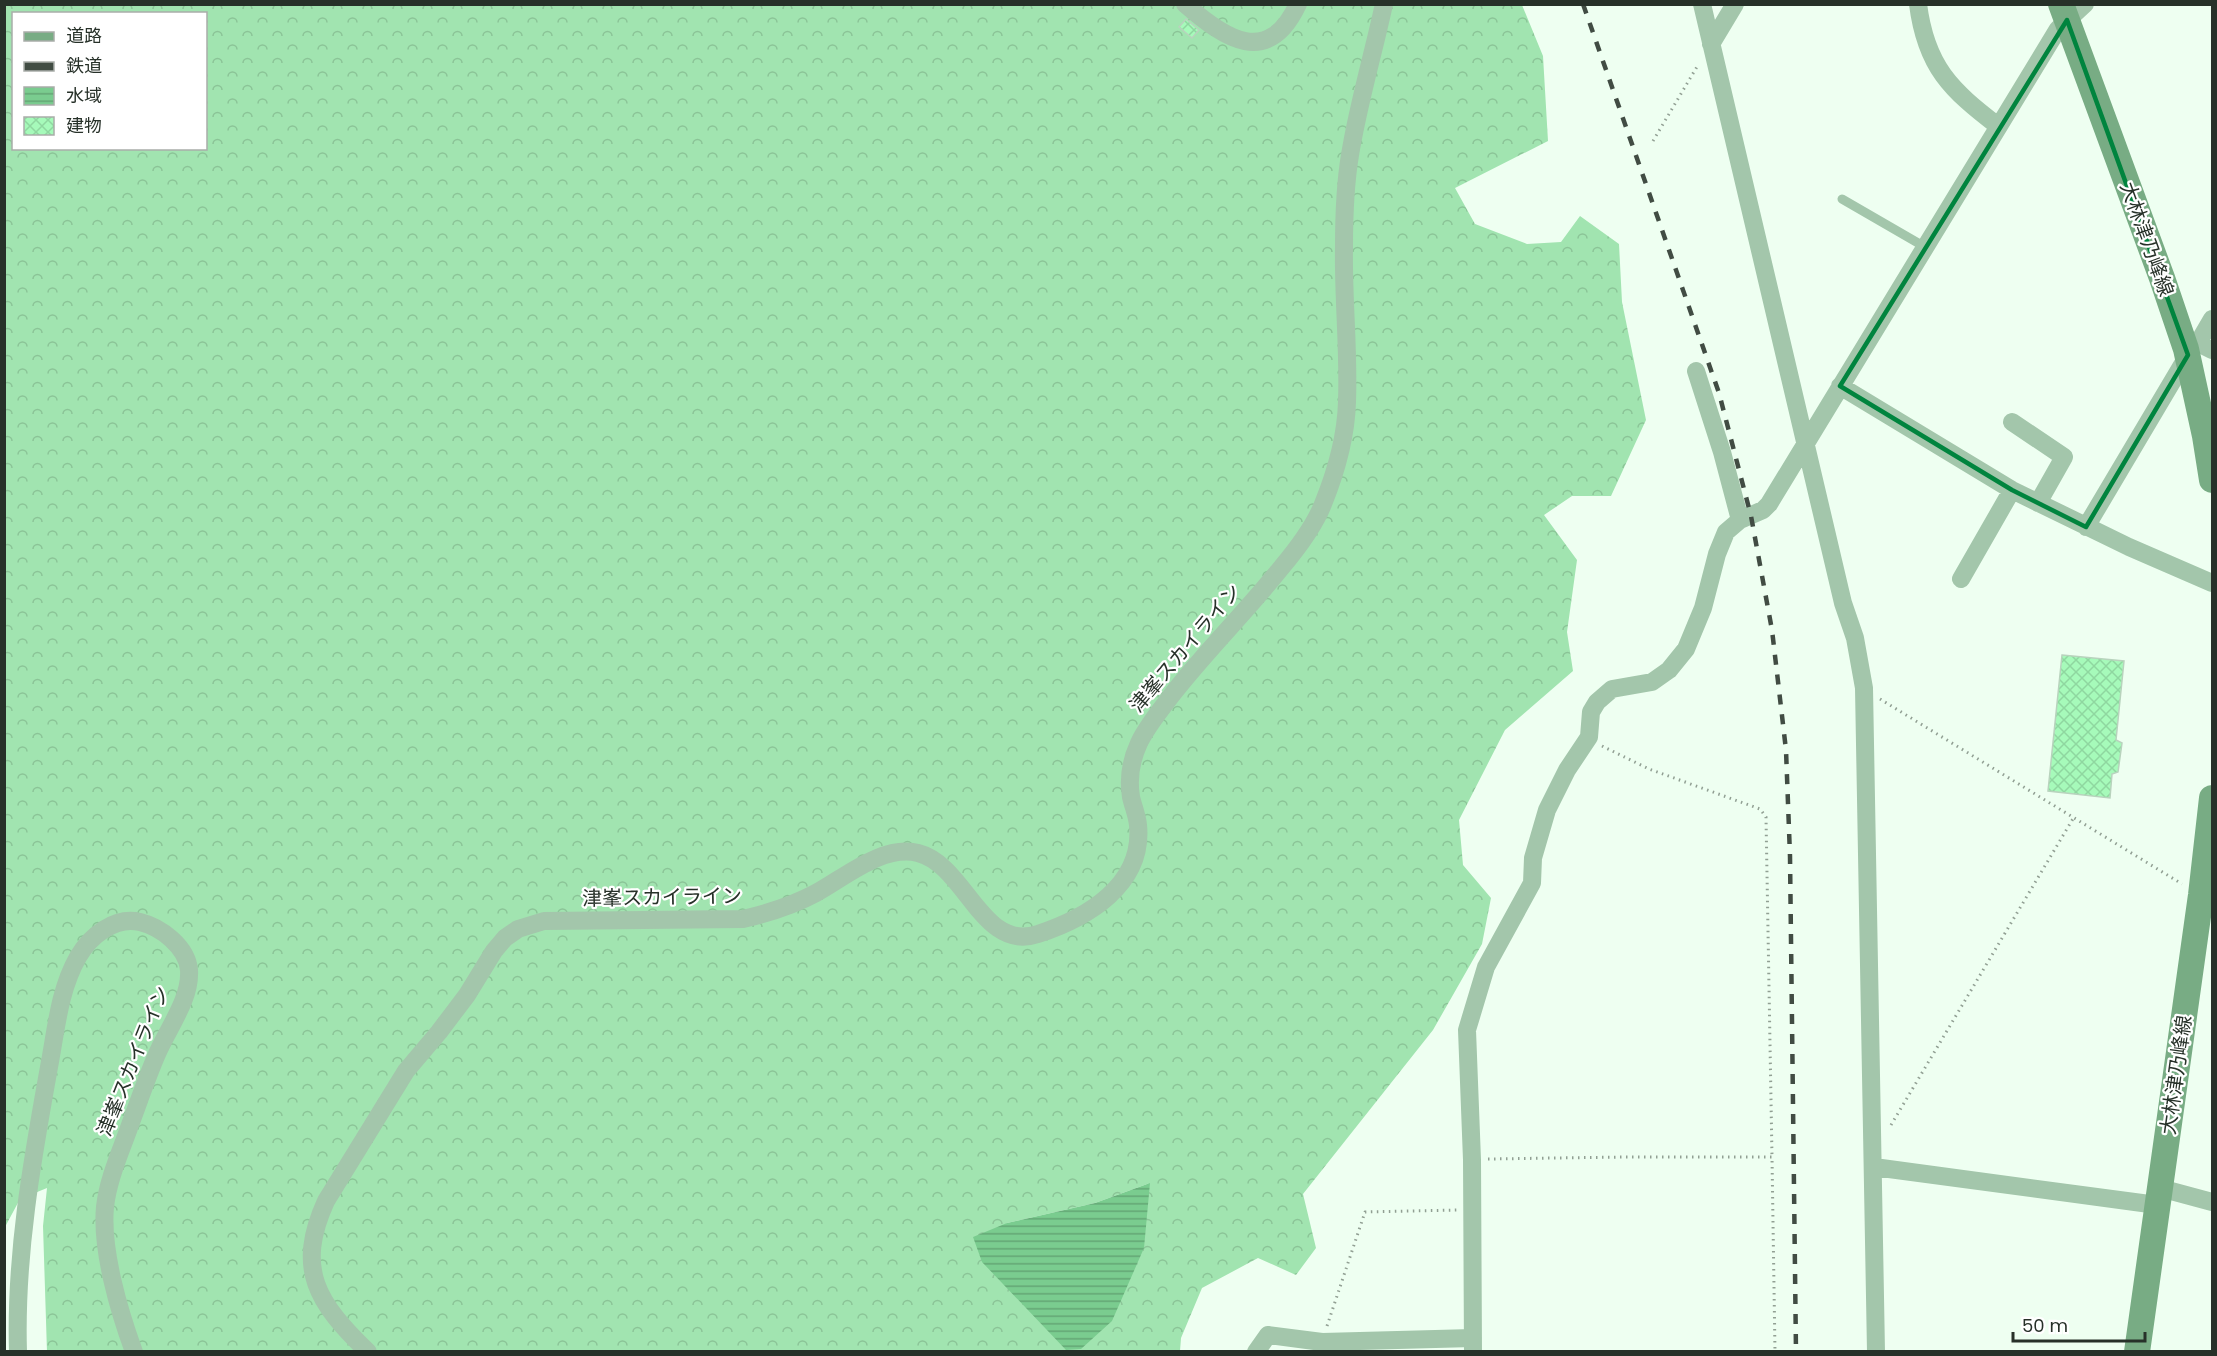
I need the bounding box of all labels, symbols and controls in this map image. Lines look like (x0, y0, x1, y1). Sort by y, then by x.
legend (12, 12, 207, 150)
text: 道路 (66, 23, 102, 48)
text: 鉄道 (66, 53, 102, 78)
text: 水域 (66, 83, 102, 108)
text: 建物 (66, 113, 102, 138)
street label: 大林津乃峰線 (2113, 178, 2181, 300)
street label: 津峯スカイライン (1123, 578, 1247, 718)
street label: 津峯スカイライン (582, 882, 742, 912)
street label: 津峯スカイライン (90, 982, 176, 1140)
street label: 大林津乃峰線 (2154, 1014, 2198, 1136)
scale bar (2013, 1305, 2145, 1343)
text: 50 m (2022, 1313, 2068, 1338)

